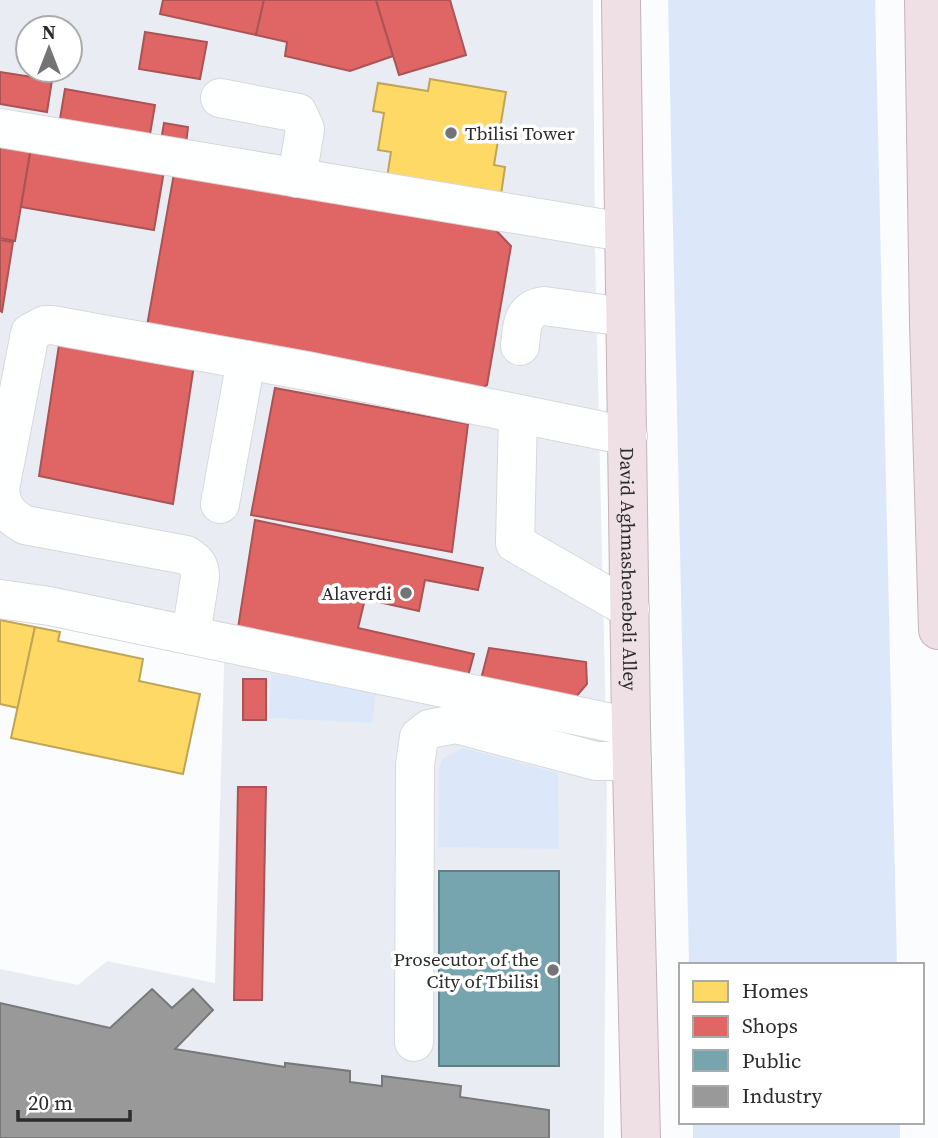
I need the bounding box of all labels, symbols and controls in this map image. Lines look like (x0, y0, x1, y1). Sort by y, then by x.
north arrow (14, 14, 84, 84)
text: N (42, 19, 56, 45)
place label: Tbilisi Tower (465, 120, 575, 146)
marker: Tbilisi Tower (443, 125, 459, 141)
street label: David Aghmashenebeli Alley (614, 447, 644, 691)
place label: Alaverdi (321, 580, 392, 606)
marker: Alaverdi (398, 585, 414, 601)
place label: Prosecutor of the City of Tbilisi (393, 946, 539, 994)
marker: Prosecutor of the City of Tbilisi (545, 962, 561, 978)
legend (679, 963, 924, 1124)
text: Homes (742, 976, 808, 1005)
text: Shops (742, 1011, 798, 1040)
text: Public (742, 1046, 801, 1075)
scale bar (18, 1078, 130, 1122)
text: Industry (742, 1081, 822, 1110)
text: 20 m (28, 1088, 73, 1117)

